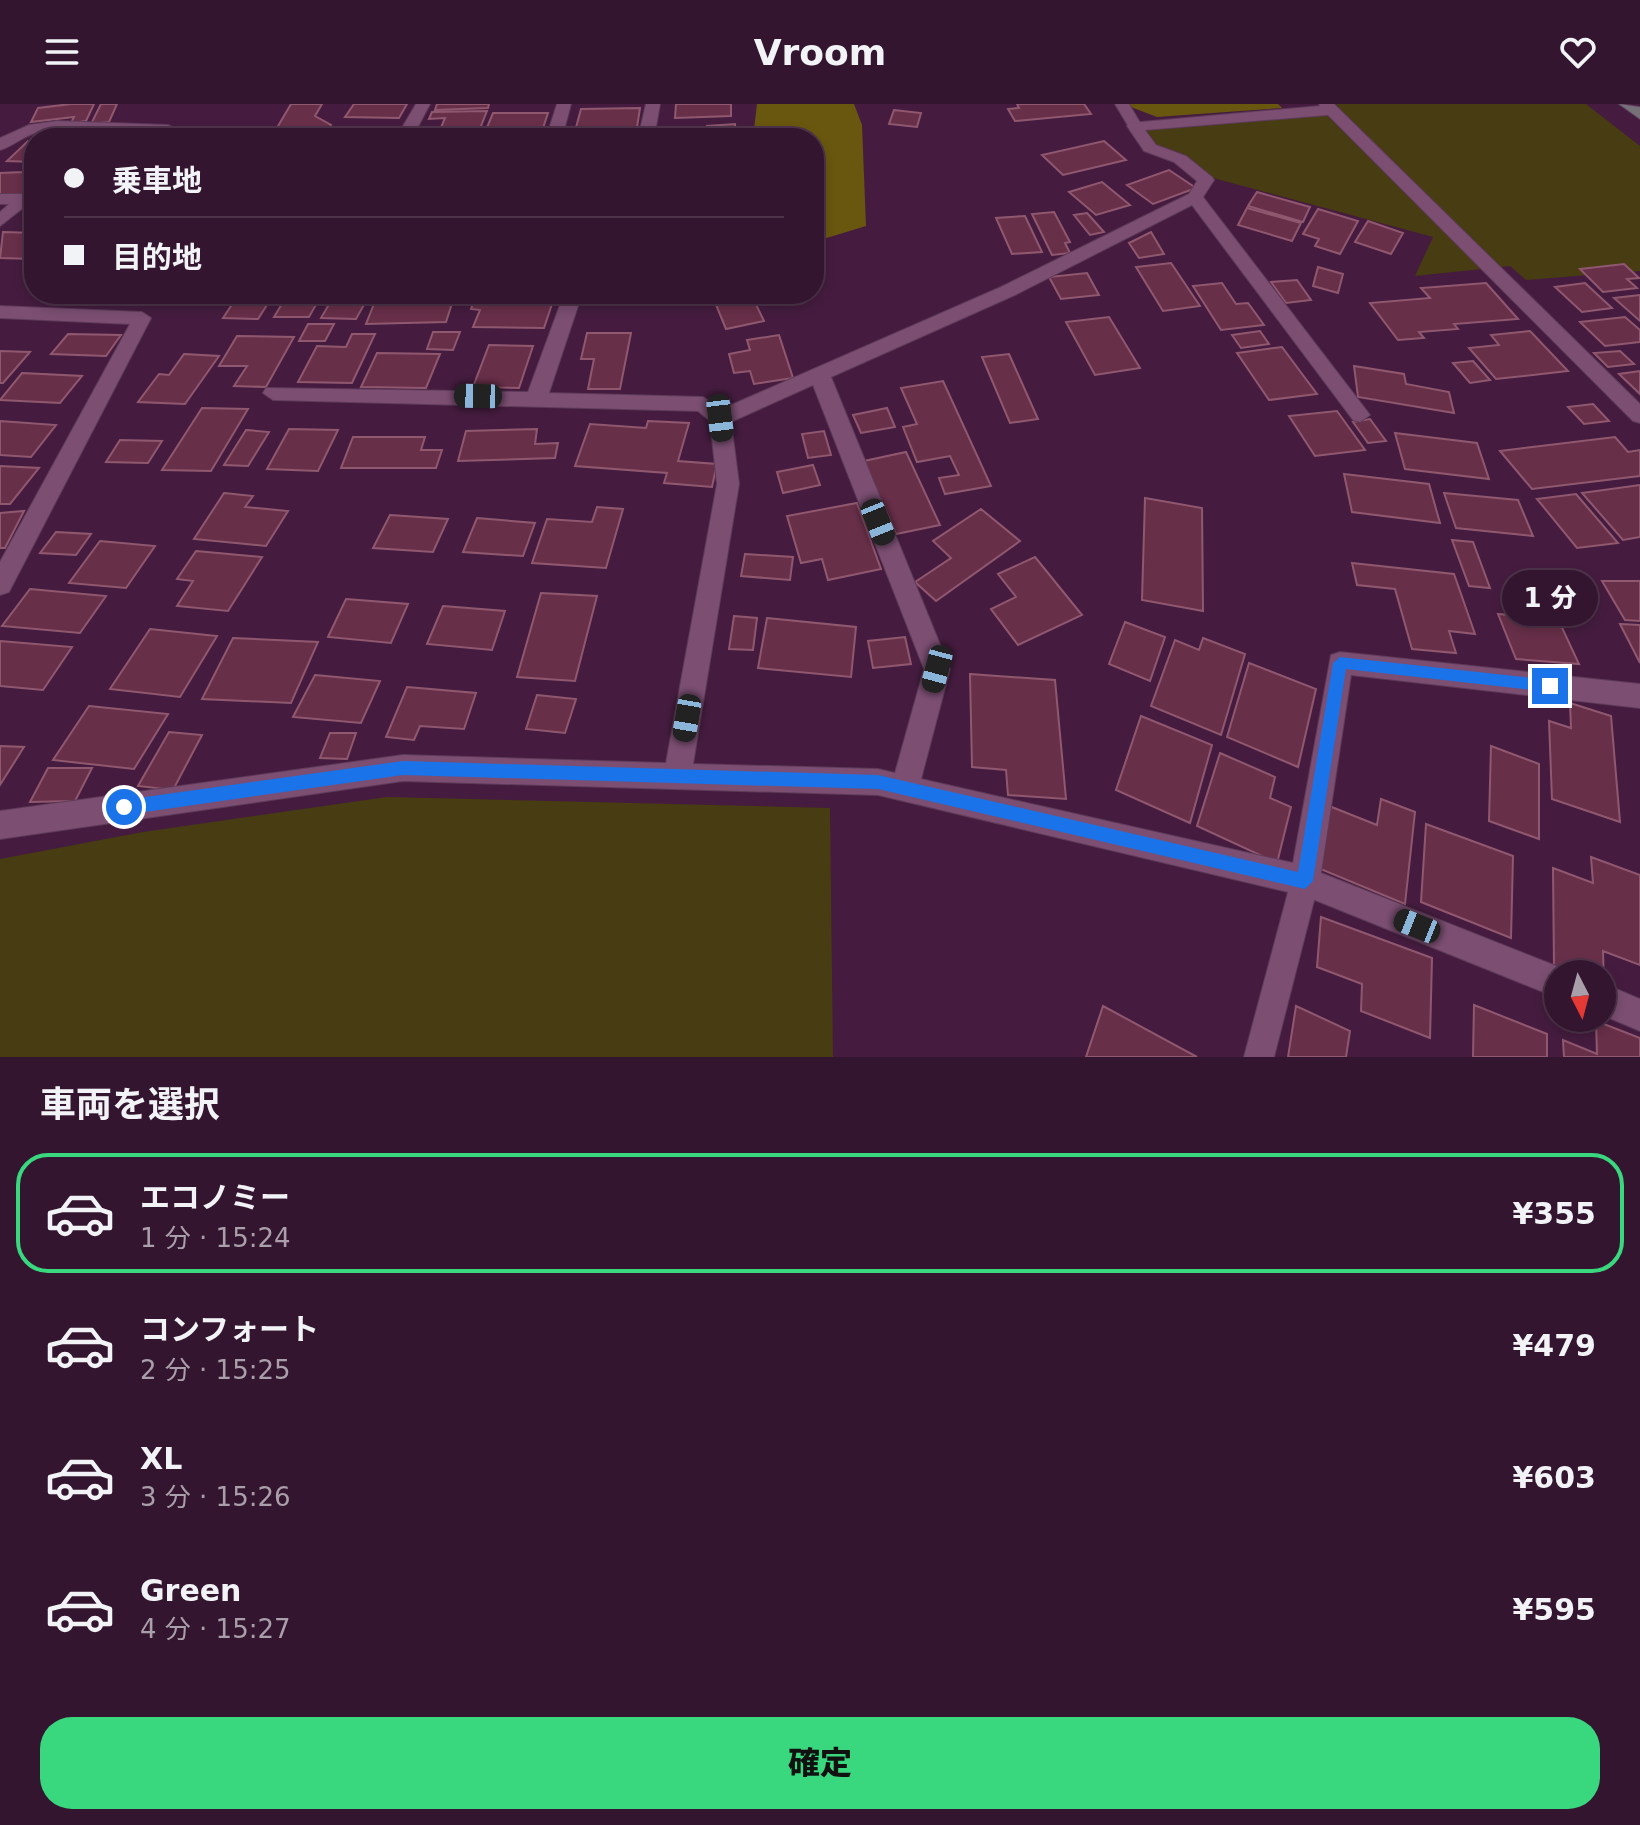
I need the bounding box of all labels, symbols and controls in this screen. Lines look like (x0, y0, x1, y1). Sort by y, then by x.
icon: menu (40, 30, 84, 74)
icon: heart (1556, 30, 1600, 74)
text: Vroom (754, 32, 886, 73)
text: 乗車地 (112, 163, 202, 198)
text: 目的地 (112, 240, 202, 275)
car (454, 384, 502, 408)
car (705, 393, 735, 443)
car (858, 495, 898, 549)
callout: 1 分 (1502, 570, 1598, 626)
text: 1 分 (1523, 583, 1577, 613)
car (919, 643, 955, 695)
route end (1532, 668, 1568, 704)
car (671, 692, 703, 744)
route start (106, 789, 142, 825)
car (1390, 906, 1444, 946)
north arrow (1544, 960, 1616, 1032)
map controls (1544, 960, 1616, 1032)
text: 車両を選択 (40, 1084, 220, 1125)
icon: car (44, 1177, 116, 1249)
text: エコノミー (140, 1180, 290, 1215)
text: ¥355 (1513, 1196, 1596, 1231)
text: 1 分 · 15:24 (140, 1223, 291, 1253)
icon: car (44, 1309, 116, 1381)
text: コンフォート (140, 1312, 319, 1347)
text: ¥479 (1513, 1328, 1596, 1363)
text: 2 分 · 15:25 (140, 1355, 291, 1385)
icon: car (44, 1441, 116, 1513)
text: XL (140, 1441, 182, 1476)
text: ¥603 (1513, 1460, 1596, 1495)
text: 3 分 · 15:26 (140, 1482, 291, 1512)
icon: car (44, 1573, 116, 1645)
text: Green (140, 1573, 241, 1608)
text: ¥595 (1513, 1592, 1596, 1627)
text: 4 分 · 15:27 (140, 1614, 291, 1644)
button: 確定 (40, 1717, 1600, 1809)

